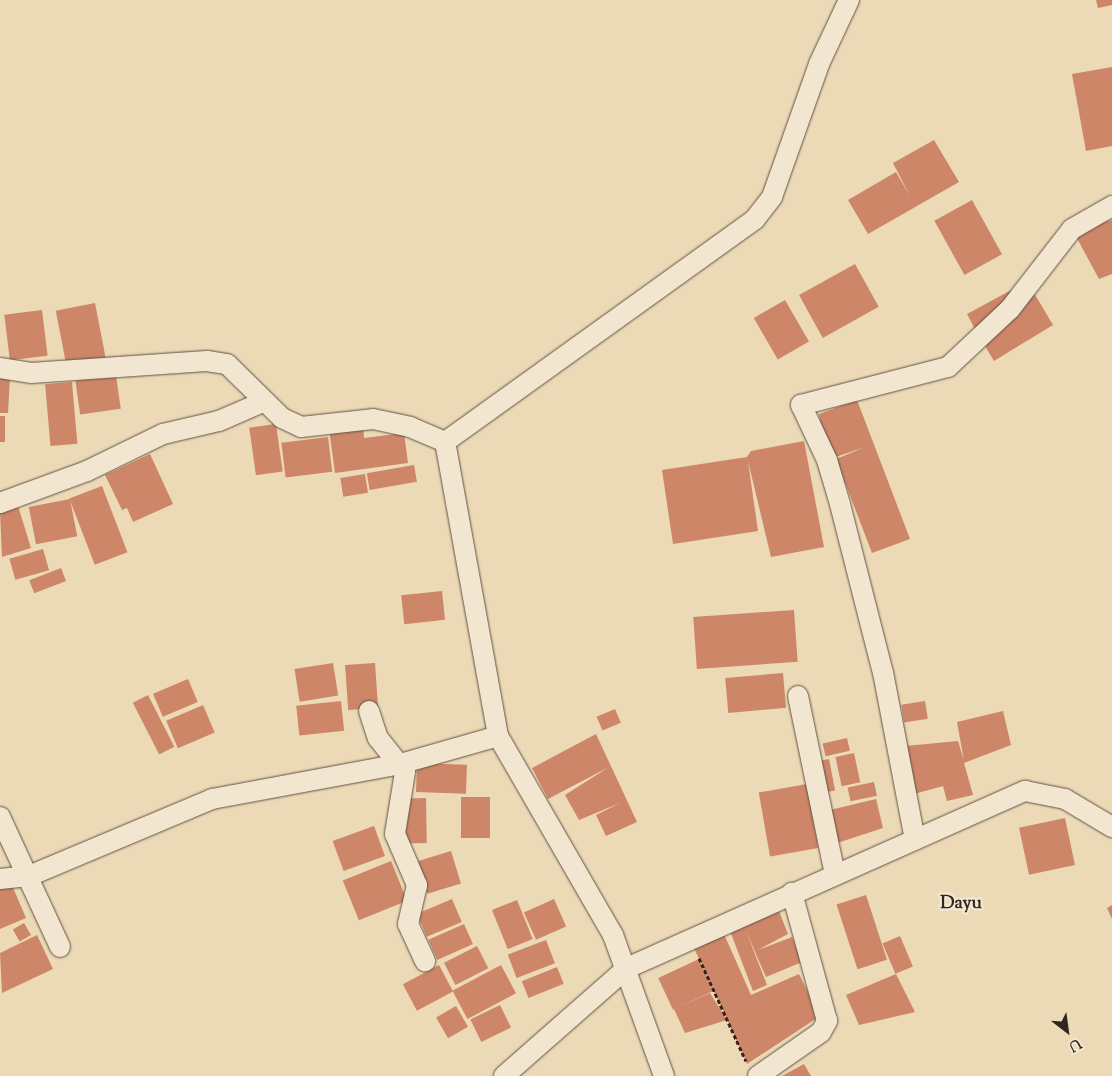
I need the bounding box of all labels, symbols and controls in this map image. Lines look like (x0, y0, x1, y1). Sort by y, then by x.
district label: Dayu (940, 893, 982, 915)
north arrow (1042, 1006, 1092, 1056)
text: U (1065, 1032, 1084, 1056)

